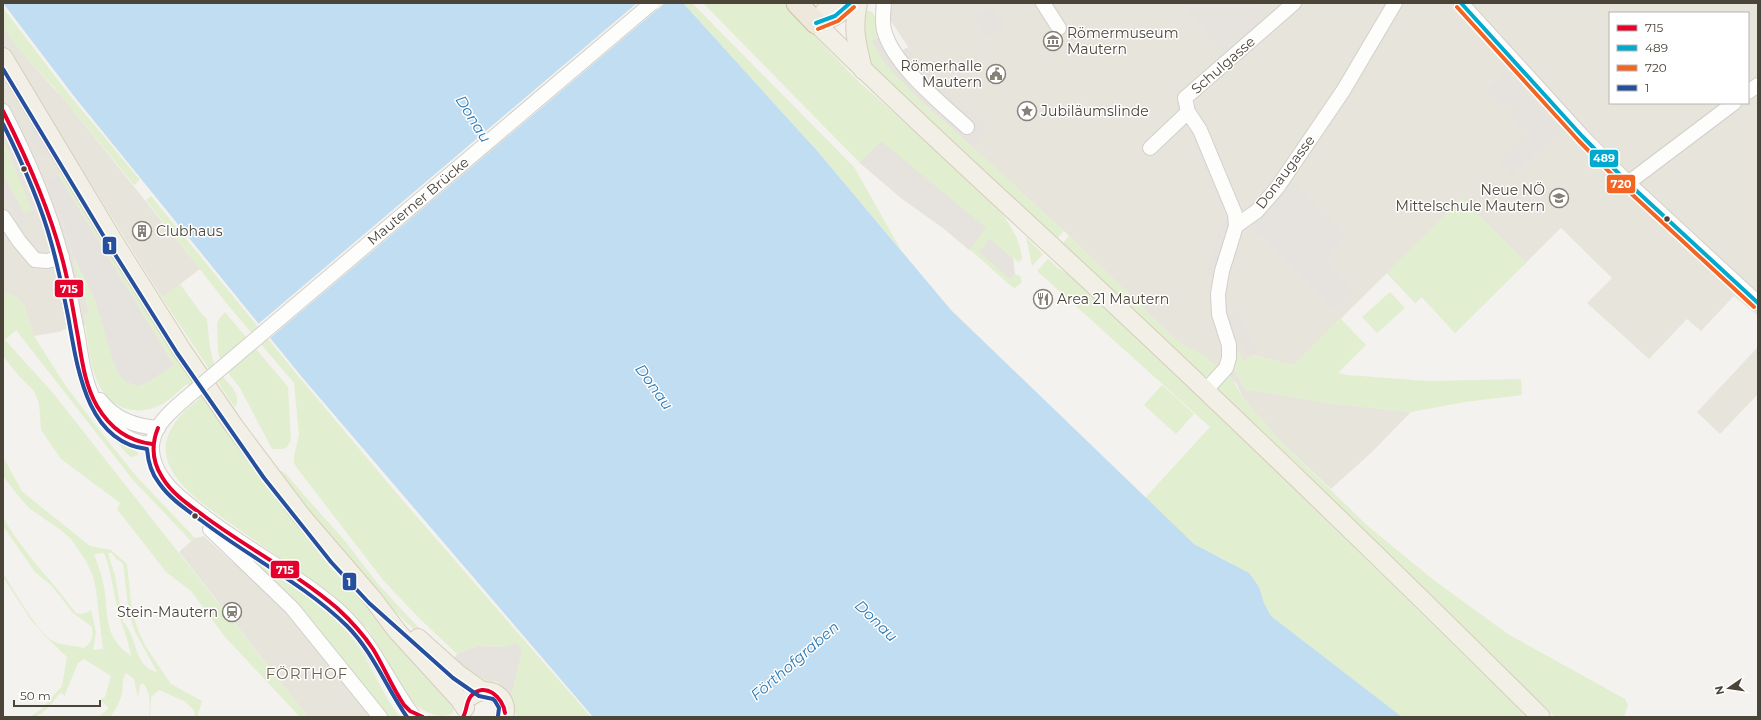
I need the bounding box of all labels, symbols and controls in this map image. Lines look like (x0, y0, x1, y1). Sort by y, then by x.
legend (1609, 12, 1749, 104)
text: 715 (1645, 20, 1664, 35)
place label: Römermuseum Mautern (1067, 24, 1179, 58)
museum icon: Römermuseum Mautern (1042, 30, 1064, 52)
street label: Schulgasse (1187, 32, 1259, 98)
text: 489 (1645, 40, 1668, 55)
place label: Römerhalle Mautern (901, 57, 982, 91)
text: 720 (1645, 60, 1667, 75)
public building icon: Römerhalle Mautern (985, 63, 1007, 85)
text: 1 (1645, 80, 1649, 95)
water label: Donau (452, 92, 495, 146)
place icon: Jubiläumslinde (1016, 100, 1038, 122)
place label: Jubiläumslinde (1040, 102, 1149, 120)
street label: Donaugasse (1251, 132, 1319, 212)
line badge: 489 (1589, 149, 1619, 168)
text: 489 (1593, 151, 1615, 165)
street label: Mauterner Brücke (363, 153, 473, 249)
unlabelled marker (19, 164, 29, 174)
line badge: 720 (1606, 174, 1636, 194)
text: 720 (1611, 177, 1632, 191)
place label: Neue NÖ Mittelschule Mautern (1396, 181, 1545, 215)
school or university icon: Neue NÖ Mittelschule Mautern (1548, 187, 1570, 209)
unlabelled marker (1662, 214, 1672, 224)
building icon: Clubhaus (131, 220, 153, 242)
place label: Clubhaus (156, 222, 223, 240)
line badge: 1 (102, 236, 117, 255)
text: 1 (108, 239, 112, 253)
line badge: 715 (54, 279, 84, 298)
text: 715 (60, 282, 78, 296)
restaurant icon: Area 21 Mautern (1032, 288, 1054, 310)
place label: Area 21 Mautern (1057, 290, 1169, 308)
water label: Donau (631, 360, 677, 413)
unlabelled marker (190, 511, 200, 521)
line badge: 715 (270, 560, 300, 579)
text: 715 (276, 563, 294, 577)
line badge: 1 (342, 572, 357, 591)
text: 1 (347, 575, 351, 589)
water label: Donau (851, 596, 902, 646)
station icon: Stein-Mautern (221, 601, 243, 623)
place label: Stein-Mautern (117, 603, 218, 621)
water label: Förthofgraben (747, 617, 843, 704)
district label: FÖRTHOF (266, 664, 348, 683)
north arrow (1709, 668, 1749, 708)
scale bar (14, 682, 100, 708)
text: N (1711, 684, 1727, 696)
text: 50 m (20, 688, 51, 703)

